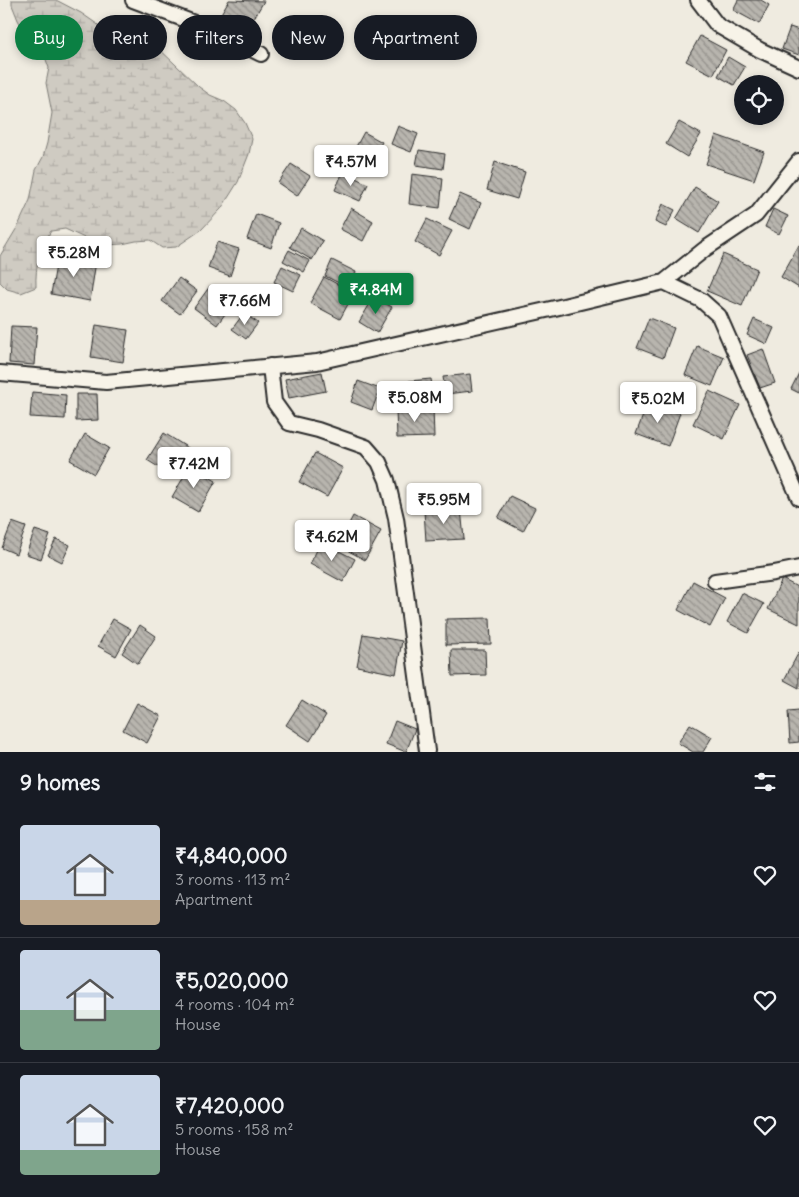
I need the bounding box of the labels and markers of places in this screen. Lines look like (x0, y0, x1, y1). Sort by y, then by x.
pin: ₹4.57M (310, 144, 392, 187)
pin: ₹5.28M (33, 236, 115, 278)
pin: ₹4.84M (335, 272, 417, 315)
pin: ₹7.66M (204, 284, 286, 326)
pin: ₹5.08M (374, 380, 456, 423)
pin: ₹5.02M (617, 382, 699, 424)
pin: ₹7.42M (153, 446, 235, 489)
pin: ₹5.95M (403, 482, 485, 525)
pin: ₹4.62M (291, 520, 373, 562)

